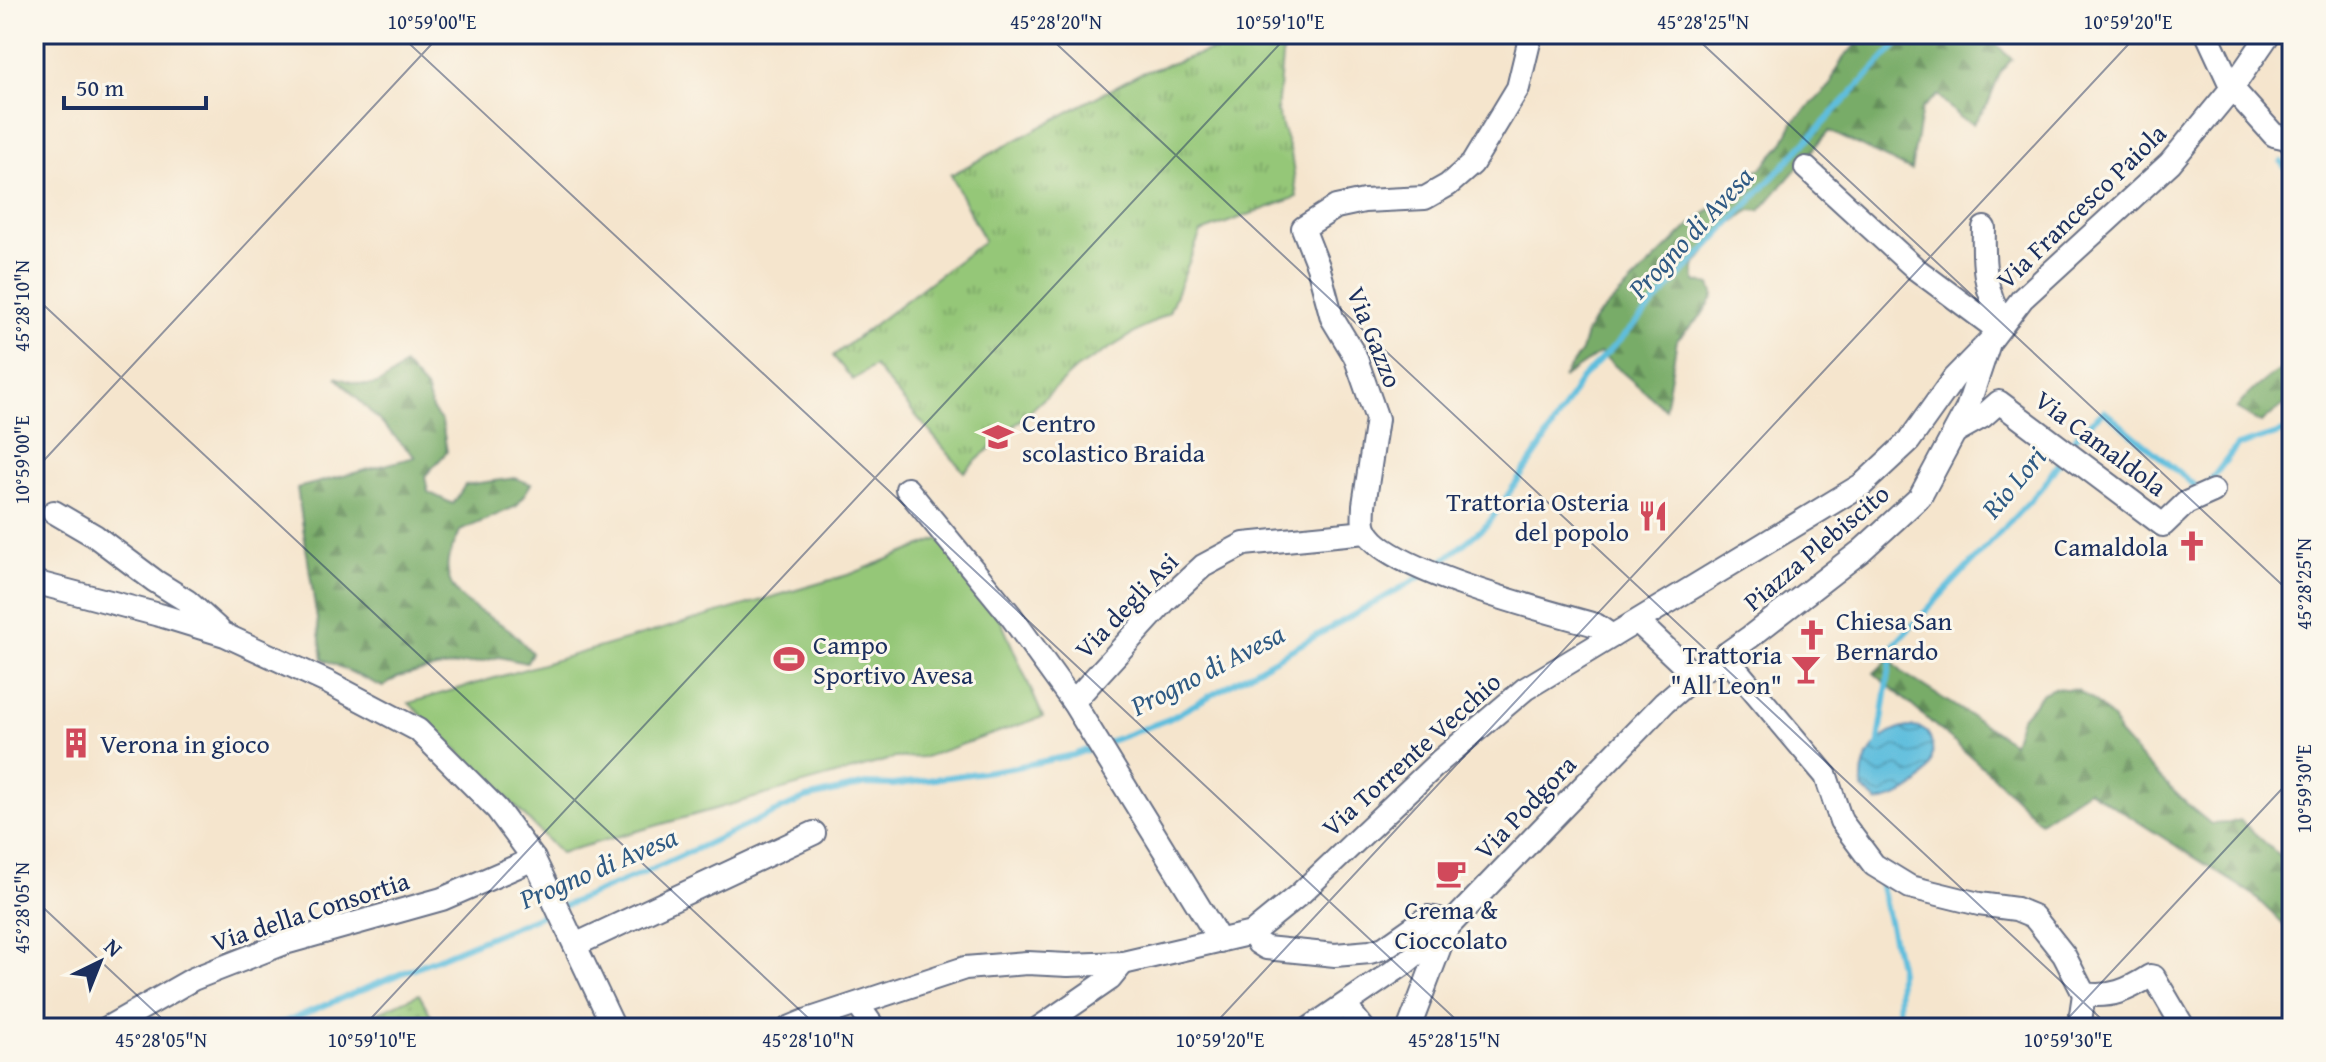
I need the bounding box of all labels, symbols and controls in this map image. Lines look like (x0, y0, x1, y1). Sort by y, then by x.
text: 10°59'00"E (388, 7, 476, 36)
text: 45°28'20"N (1010, 7, 1102, 36)
text: 10°59'10"E (1236, 7, 1324, 36)
text: 45°28'25"N (1657, 7, 1749, 36)
text: 10°59'20"E (2084, 7, 2172, 36)
scale bar (64, 60, 206, 110)
text: 50 m (76, 70, 124, 105)
street label: Via Francesco Paiola (1987, 114, 2175, 298)
water label: Progno di Avesa (1617, 157, 1762, 308)
text: 45°28'10"N (7, 260, 36, 352)
street label: Via Gazzo (1337, 281, 1413, 393)
street label: Via Camaldola (2027, 380, 2176, 506)
place label: Centro scolastico Braida (1022, 403, 1206, 472)
text: 10°59'00"E (7, 416, 36, 504)
school or university icon: Centro scolastico Braida (981, 420, 1015, 454)
water label: Rio Lori (1970, 437, 2055, 527)
street label: Piazza Plebiscito (1734, 474, 1898, 620)
place label: Trattoria Osteria del popolo (1446, 482, 1630, 551)
restaurant icon: Trattoria Osteria del popolo (1636, 499, 1670, 533)
place label: Camaldola (2054, 527, 2169, 566)
church icon: Camaldola (2175, 529, 2209, 563)
text: 45°28'25"N (2289, 538, 2318, 630)
street label: Via degli Asi (1065, 543, 1187, 667)
place label: Chiesa San Bernardo (1836, 601, 1953, 670)
water label: Progno di Avesa (1122, 613, 1291, 726)
church icon: Chiesa San Bernardo (1795, 618, 1829, 652)
place label: Campo Sportivo Avesa (813, 625, 974, 694)
place label: Trattoria "All Leon" (1670, 635, 1783, 704)
sports icon: Campo Sportivo Avesa (772, 642, 806, 676)
bar icon: Trattoria "All Leon" (1789, 652, 1823, 686)
street label: Via Torrente Vecchio (1313, 663, 1509, 845)
place label: Verona in gioco (100, 724, 270, 763)
building icon: Verona in gioco (59, 726, 93, 760)
street label: Via Podgora (1465, 745, 1586, 868)
text: 10°59'30"E (2289, 745, 2318, 833)
water label: Progno di Avesa (512, 815, 683, 919)
cafe icon: Crema & Cioccolato (1434, 856, 1468, 890)
street label: Via della Consortia (206, 860, 415, 961)
text: 45°28'05"N (7, 862, 36, 954)
place label: Crema & Cioccolato (1394, 890, 1508, 959)
north arrow (60, 922, 140, 1002)
text: N (97, 931, 130, 964)
text: 45°28'05"N (115, 1025, 207, 1054)
text: 10°59'10"E (328, 1025, 416, 1054)
text: 45°28'10"N (762, 1025, 854, 1054)
text: 10°59'20"E (1176, 1025, 1264, 1054)
text: 45°28'15"N (1408, 1025, 1500, 1054)
text: 10°59'30"E (2024, 1025, 2112, 1054)

